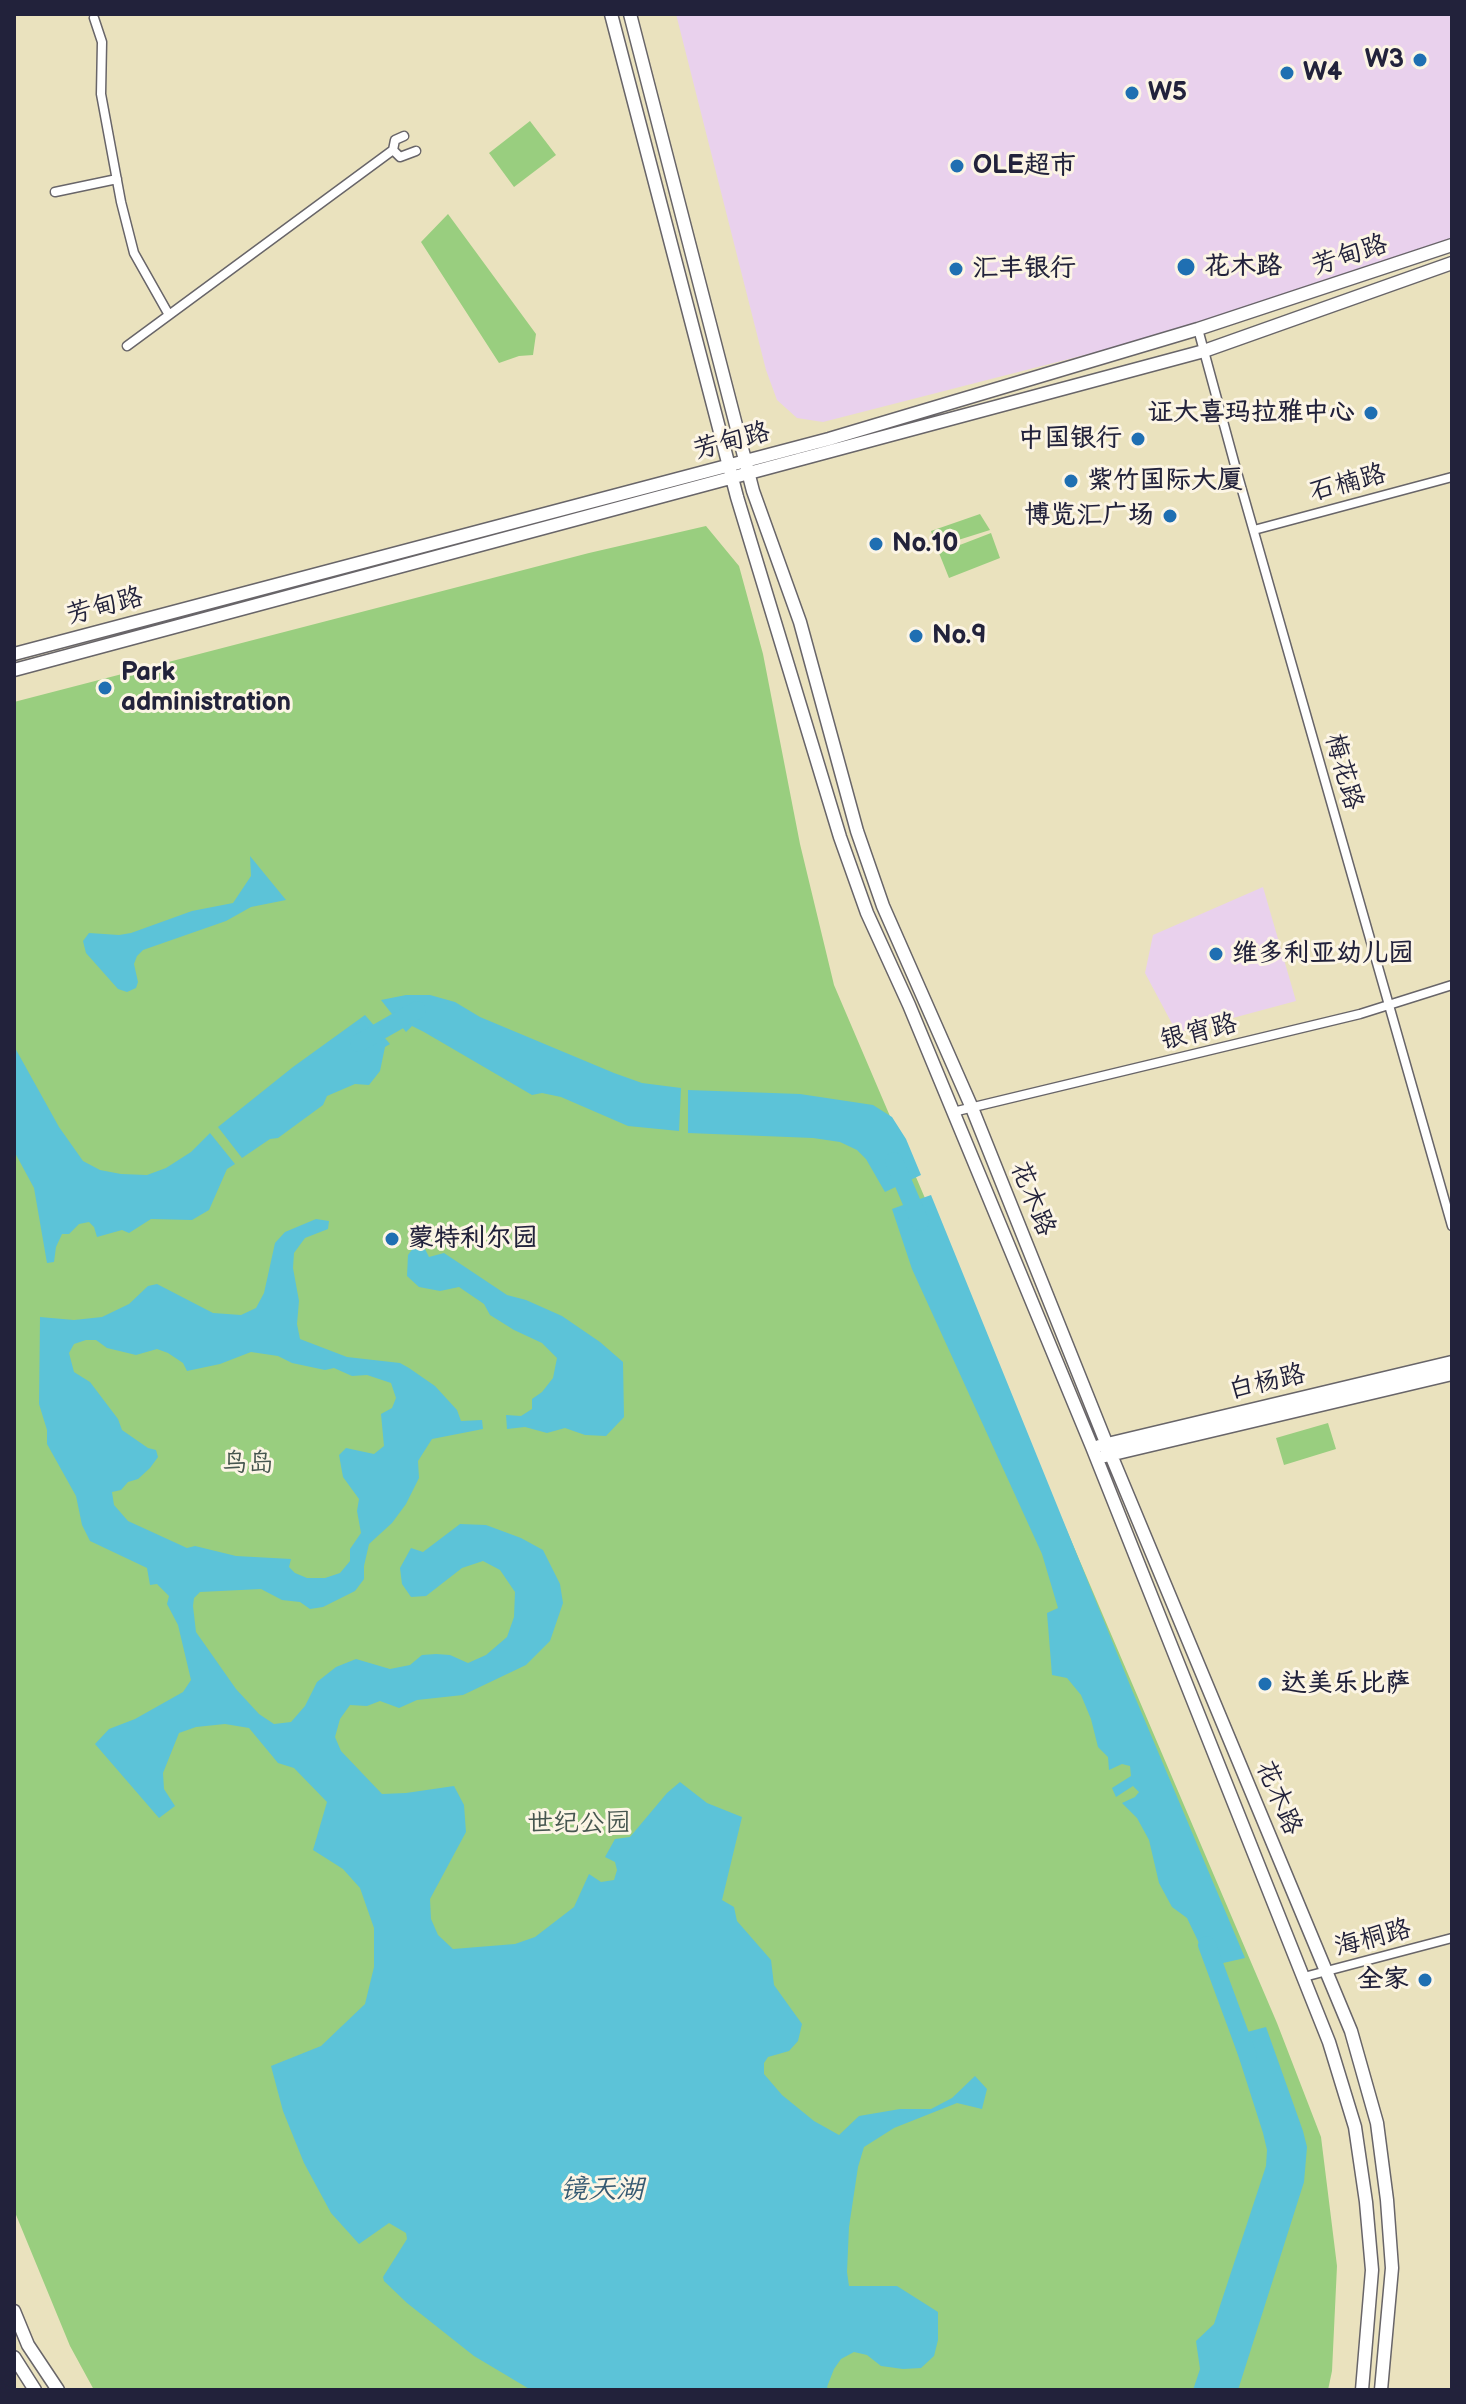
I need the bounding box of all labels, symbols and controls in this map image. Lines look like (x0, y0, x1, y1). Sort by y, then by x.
place label: W3 (1365, 44, 1404, 76)
marker: W3 (1411, 51, 1429, 69)
place label: W4 (1303, 57, 1342, 89)
marker: W4 (1278, 64, 1296, 82)
place label: W5 (1148, 77, 1187, 109)
marker: W5 (1123, 84, 1141, 102)
place label: OLE超市 (973, 150, 1076, 182)
marker: OLE超市 (948, 157, 966, 175)
street label: 芳甸路 (1308, 229, 1392, 283)
place label: 花木路 (1204, 251, 1282, 283)
place label: 汇丰银行 (972, 253, 1076, 285)
marker: 花木路 (1175, 256, 1197, 278)
marker: 汇丰银行 (947, 260, 965, 278)
place label: 证大喜玛拉雅中心 (1147, 397, 1355, 429)
marker: 证大喜玛拉雅中心 (1362, 404, 1380, 422)
street label: 芳甸路 (690, 417, 774, 467)
place label: 中国银行 (1018, 423, 1122, 455)
marker: 中国银行 (1129, 430, 1147, 448)
street label: 石楠路 (1306, 459, 1390, 509)
place label: 紫竹国际大厦 (1087, 465, 1243, 497)
marker: 紫竹国际大厦 (1062, 472, 1080, 490)
place label: 博览汇广场 (1024, 500, 1154, 532)
marker: 博览汇广场 (1161, 507, 1179, 525)
place label: No.10 (892, 528, 958, 560)
marker: No.10 (867, 535, 885, 553)
street label: 芳甸路 (63, 582, 147, 632)
place label: No.9 (932, 620, 987, 652)
marker: No.9 (907, 627, 925, 645)
place label: Park administration (121, 657, 291, 718)
marker: Park administration (96, 679, 114, 697)
street label: 梅花路 (1317, 730, 1369, 814)
place label: 维多利亚幼儿园 (1232, 938, 1414, 970)
marker: 维多利亚幼儿园 (1207, 945, 1225, 963)
street label: 银宵路 (1157, 1008, 1241, 1058)
street label: 花木路 (1003, 1157, 1061, 1241)
place label: 蒙特利尔园 (408, 1223, 538, 1255)
marker: 蒙特利尔园 (383, 1230, 401, 1248)
street label: 白杨路 (1225, 1359, 1309, 1407)
park label: 鸟岛 (222, 1448, 274, 1480)
place label: 达美乐比萨 (1281, 1668, 1411, 1700)
marker: 达美乐比萨 (1256, 1675, 1274, 1693)
street label: 花木路 (1248, 1756, 1308, 1840)
park label: 世纪公园 (527, 1808, 631, 1840)
street label: 海桐路 (1331, 1914, 1415, 1964)
place label: 全家 (1357, 1964, 1409, 1996)
marker: 全家 (1416, 1971, 1434, 1989)
water label: 镜天湖 (560, 2174, 644, 2208)

